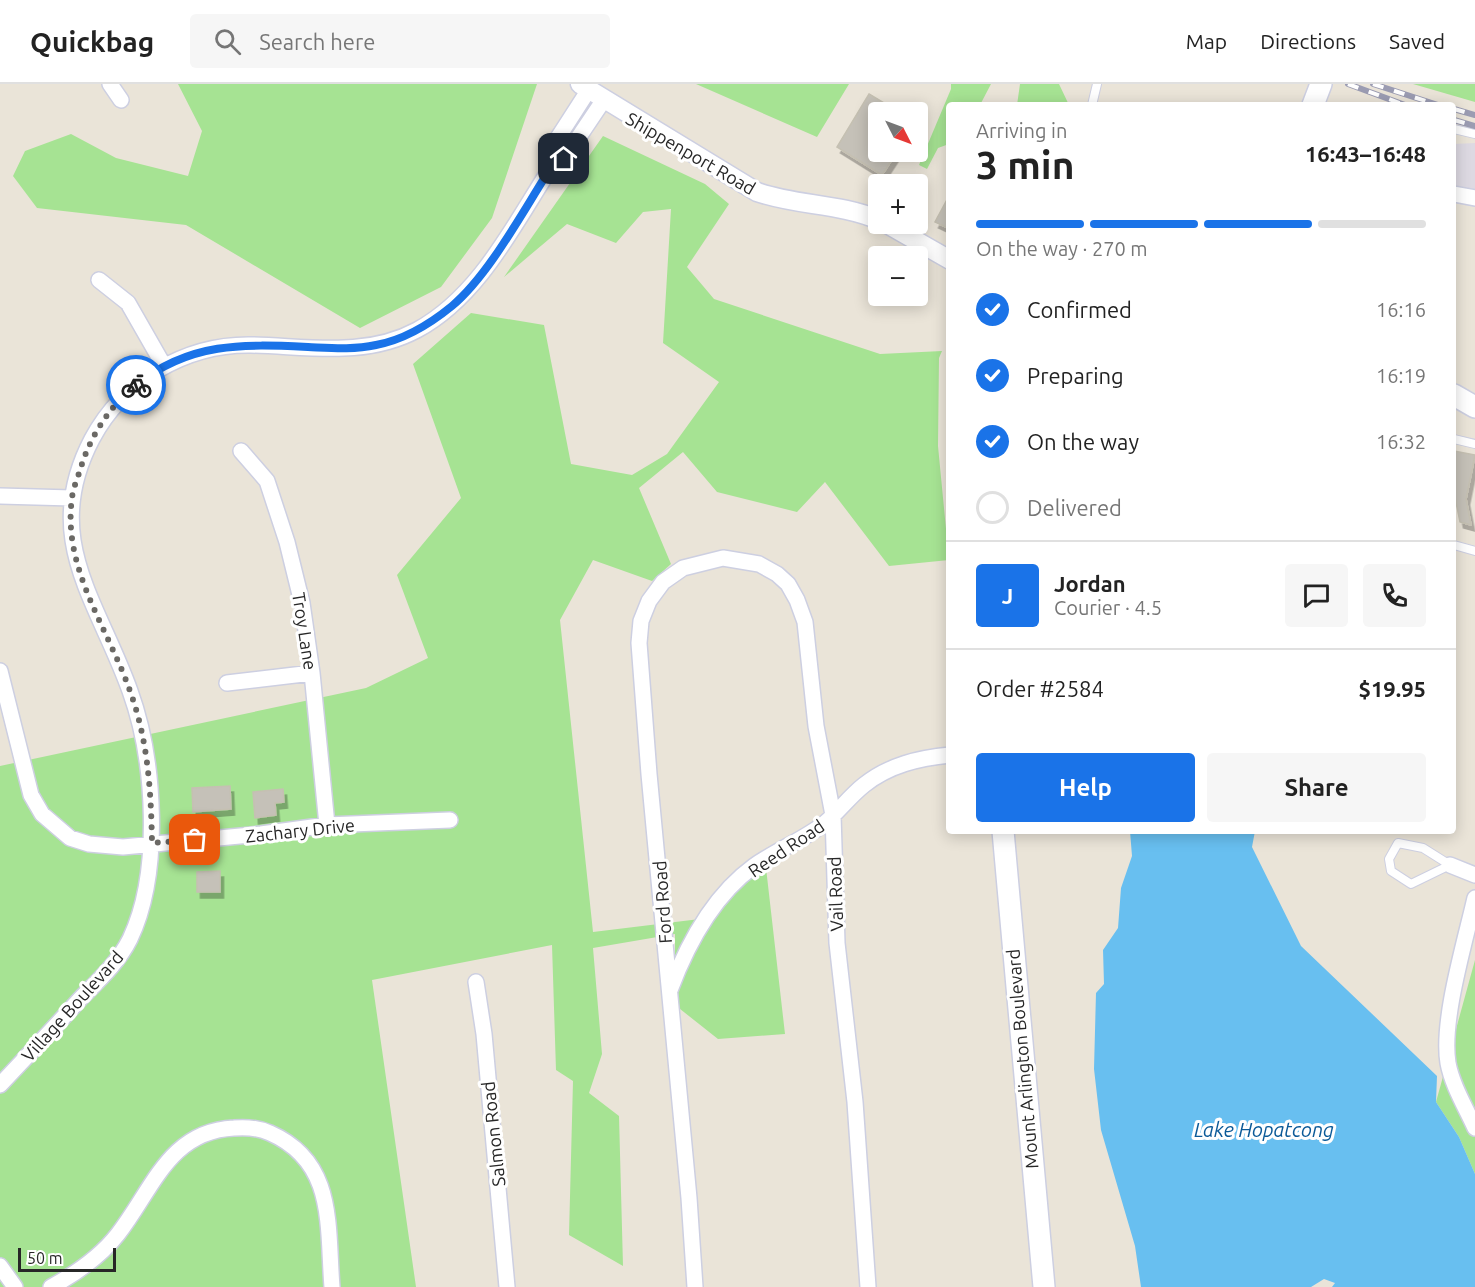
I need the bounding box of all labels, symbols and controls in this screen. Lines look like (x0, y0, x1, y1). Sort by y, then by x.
search box (190, 14, 610, 68)
icon: search (211, 25, 244, 58)
text: Quickbag (30, 26, 154, 57)
text: Search here (259, 29, 375, 54)
text: Map (1186, 29, 1227, 53)
text: Directions (1260, 29, 1356, 53)
text: Saved (1389, 29, 1445, 53)
north arrow (868, 102, 928, 162)
map controls (868, 102, 928, 306)
street label: Shippenport Road (623, 108, 759, 198)
text: Arriving in (976, 119, 1067, 142)
pin (538, 133, 589, 184)
text: 16:43–16:48 (1305, 141, 1426, 166)
icon: home (547, 142, 580, 175)
text: 3 min (976, 143, 1075, 186)
button: + (868, 174, 928, 234)
text: On the way · 270 m (976, 237, 1148, 260)
button: − (868, 246, 928, 306)
icon: check (976, 293, 1009, 326)
text: Confirmed (1027, 297, 1132, 322)
text: 16:16 (1376, 298, 1426, 321)
courier (106, 355, 166, 415)
icon: check (976, 359, 1009, 392)
text: Preparing (1027, 363, 1124, 388)
text: 16:19 (1376, 364, 1426, 387)
icon: bike (120, 369, 153, 402)
icon: check (976, 425, 1009, 458)
text: On the way (1027, 429, 1139, 454)
text: 16:32 (1376, 430, 1426, 453)
text: Delivered (1027, 495, 1122, 520)
button: chat (1285, 564, 1348, 627)
button: phone (1363, 564, 1426, 627)
text: Jordan (1054, 571, 1126, 596)
text: J (1002, 583, 1013, 608)
street label: Troy Lane (289, 591, 321, 671)
text: Courier · 4.5 (1054, 596, 1162, 619)
text: Order #2584 (976, 676, 1104, 701)
text: $19.95 (1359, 676, 1426, 701)
button: Help (976, 753, 1195, 822)
button: Share (1207, 753, 1426, 822)
pin (169, 814, 220, 865)
street label: Zachary Drive (244, 814, 356, 846)
street label: Reed Road (744, 815, 828, 881)
icon: bag (178, 823, 211, 856)
street label: Vail Road (824, 856, 846, 932)
street label: Ford Road (649, 860, 675, 944)
street label: Village Boulevard (17, 947, 127, 1065)
street label: Mount Arlington Boulevard (1002, 948, 1042, 1170)
street label: Salmon Road (478, 1081, 508, 1187)
water label: Lake Hopatcong (1194, 1118, 1334, 1141)
scale bar (18, 1245, 116, 1272)
text: 50 m (27, 1249, 63, 1267)

